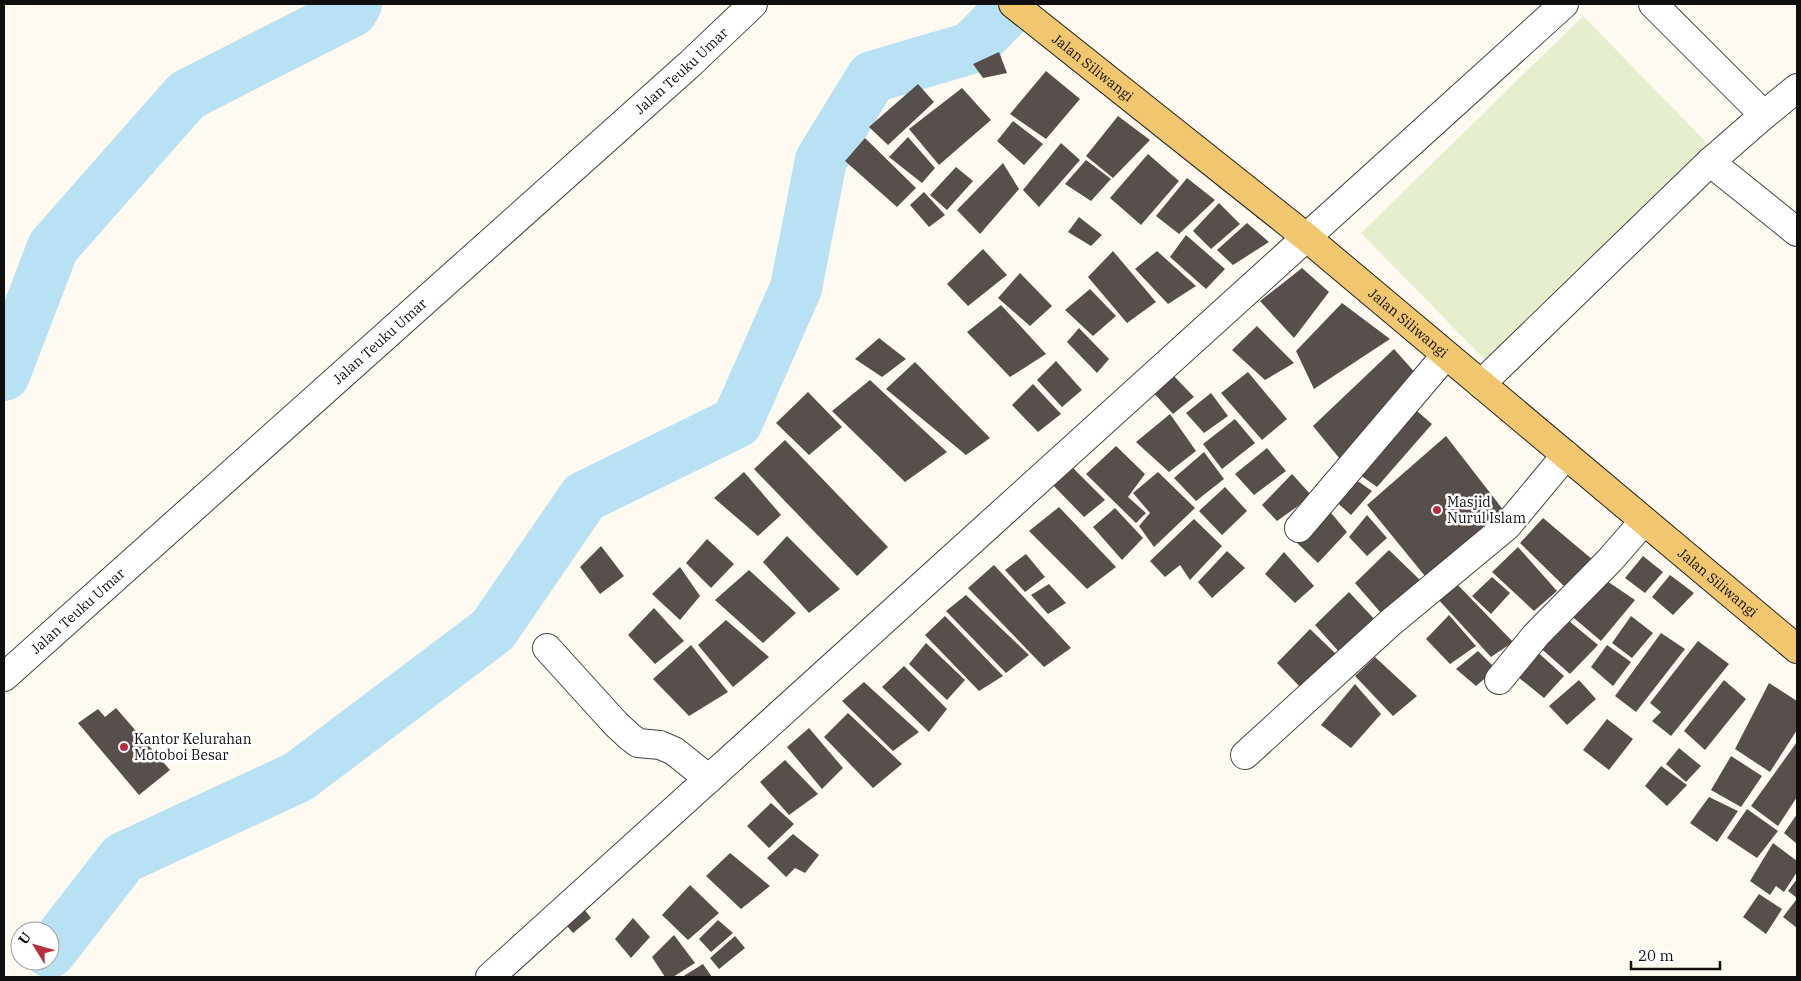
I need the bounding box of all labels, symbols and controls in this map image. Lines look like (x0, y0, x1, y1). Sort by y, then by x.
street label: Jalan Teuku Umar (631, 23, 732, 118)
street label: Jalan Siliwangi (1049, 30, 1137, 105)
street label: Jalan Siliwangi (1365, 284, 1452, 362)
street label: Jalan Teuku Umar (329, 294, 431, 388)
place label: Masjid Nurul Islam (1447, 493, 1526, 527)
marker: Masjid Nurul Islam (1431, 504, 1443, 516)
street label: Jalan Siliwangi (1674, 544, 1761, 621)
street label: Jalan Teuku Umar (27, 564, 129, 658)
place label: Kantor Kelurahan Motoboi Besar (134, 730, 252, 764)
marker: Kantor Kelurahan Motoboi Besar (118, 741, 130, 753)
north arrow (10, 921, 60, 971)
text: U (14, 928, 35, 948)
scale bar (1631, 938, 1720, 970)
text: 20 m (1638, 946, 1674, 965)

